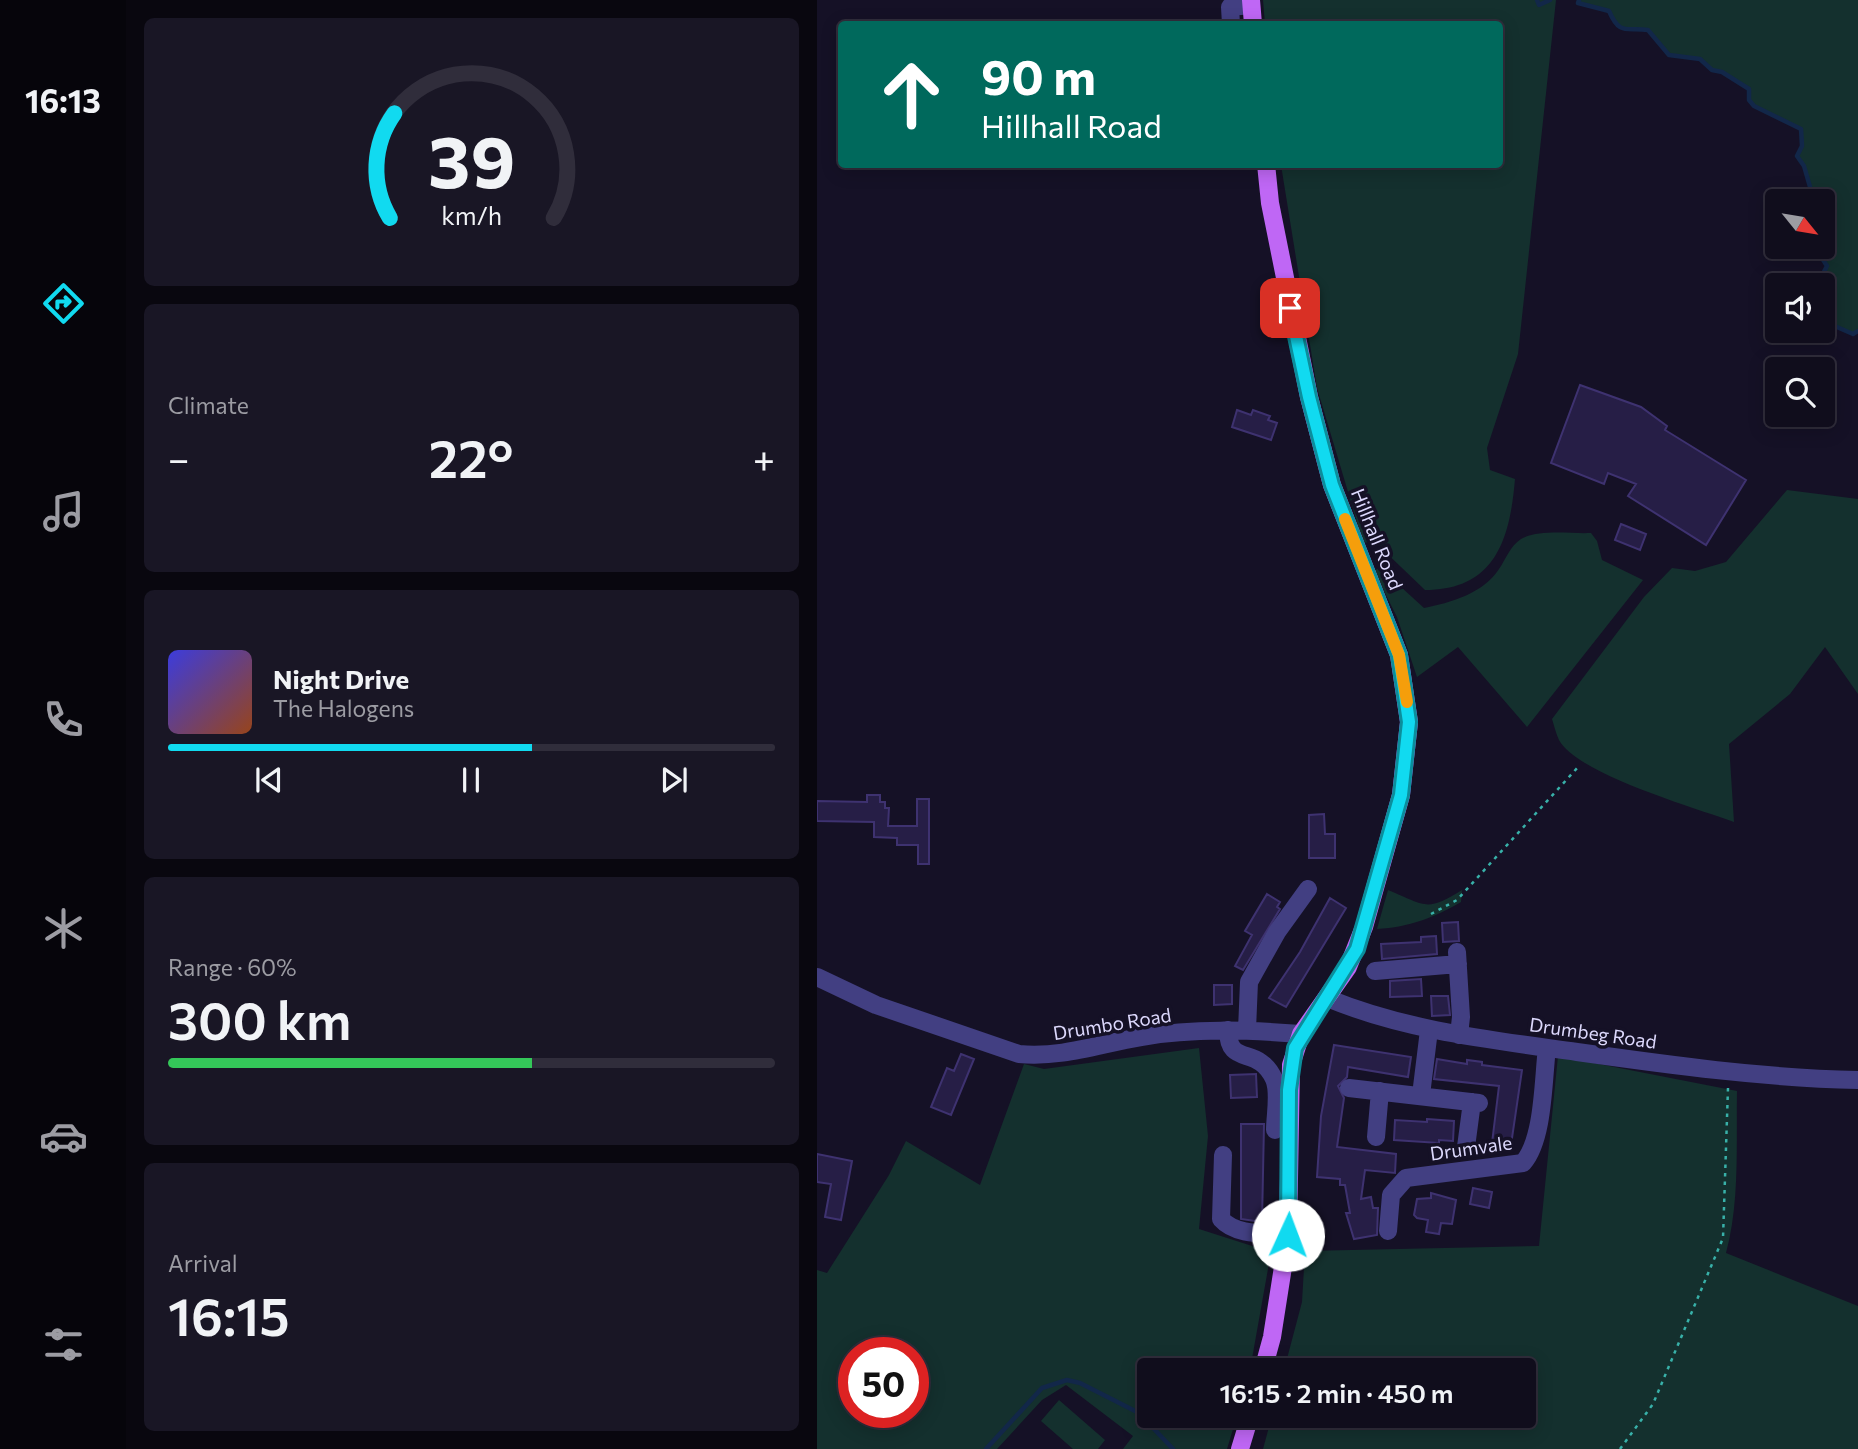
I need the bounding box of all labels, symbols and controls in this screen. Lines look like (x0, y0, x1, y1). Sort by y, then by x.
text: 90 m (981, 45, 1096, 105)
icon: ahead (866, 49, 957, 140)
text: 16:13 (25, 80, 101, 120)
text: Hillhall Road (981, 105, 1162, 145)
text: 39 (428, 114, 515, 203)
north arrow (1765, 189, 1835, 259)
map controls (1765, 189, 1835, 427)
text: km/h (441, 200, 502, 230)
button: sound (1765, 273, 1835, 343)
pin (1260, 278, 1320, 338)
icon: directions (39, 279, 88, 328)
icon: arrive (1271, 289, 1309, 327)
button: search (1765, 357, 1835, 427)
text: Climate (168, 391, 249, 419)
text: 22° (429, 425, 513, 489)
text: − (168, 434, 190, 481)
text: + (753, 434, 775, 481)
street label: Hillhall Road (1347, 485, 1408, 593)
icon: music (39, 487, 88, 536)
text: Night Drive (273, 663, 409, 694)
text: The Halogens (273, 694, 414, 722)
icon: phone (39, 695, 88, 744)
icon: previous (250, 761, 288, 799)
icon: pause (452, 761, 490, 799)
icon: next (655, 761, 693, 799)
icon: climate (39, 904, 88, 953)
text: Range · 60% (168, 953, 296, 981)
text: 300 km (168, 987, 351, 1051)
street label: Drumbo Road (1051, 1003, 1173, 1044)
street label: Drumbeg Road (1528, 1012, 1658, 1053)
icon: car (39, 1112, 88, 1161)
street label: Drumvale (1428, 1130, 1514, 1165)
position arrow (1251, 1198, 1325, 1272)
text: Arrival (168, 1249, 238, 1277)
text: 16:15 (168, 1283, 290, 1347)
icon: filters (39, 1320, 88, 1369)
speed limit sign: 50 (838, 1337, 929, 1428)
text: 16:15 · 2 min · 450 m (1219, 1377, 1454, 1408)

